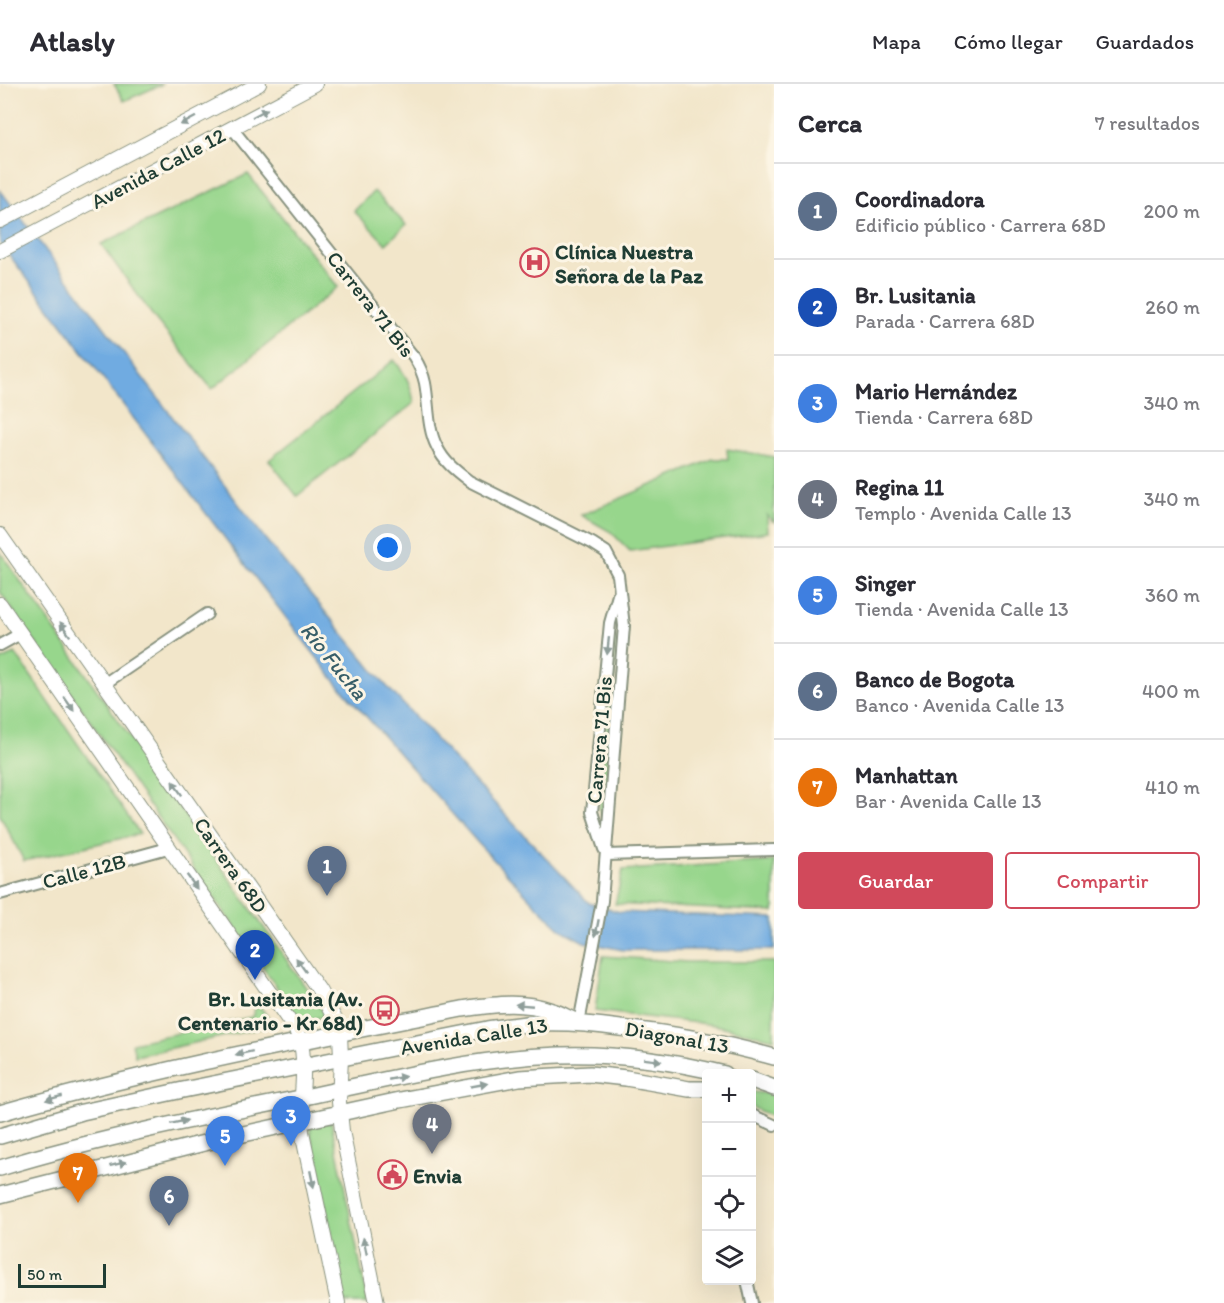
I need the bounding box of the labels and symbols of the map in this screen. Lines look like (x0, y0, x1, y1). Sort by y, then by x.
one-way arrow (252, 108, 269, 118)
one-way arrow (180, 117, 197, 126)
street label: Avenida Calle 12 (87, 122, 229, 214)
place label: Clínica Nuestra Señora de la Paz (555, 239, 703, 288)
street label: Carrera 71 Bis (322, 246, 420, 362)
hospital icon: Clínica Nuestra Señora de la Paz (518, 247, 550, 279)
your location (373, 533, 402, 562)
water label: Río Fucha (295, 617, 374, 706)
one-way arrow (59, 621, 71, 637)
one-way arrow (603, 637, 613, 656)
street label: Carrera 71 Bis (581, 675, 617, 805)
one-way arrow (63, 696, 75, 712)
one-way arrow (171, 781, 183, 797)
street label: Carrera 68D (189, 812, 273, 918)
pin: 1 (308, 846, 346, 896)
street label: Calle 12B (40, 848, 128, 894)
one-way arrow (186, 873, 198, 889)
one-way arrow (592, 919, 601, 938)
pin: 2 (236, 930, 274, 980)
one-way arrow (296, 957, 307, 973)
place label: Br. Lusitania (Av. Centenario - Kr 68d) (178, 986, 363, 1036)
bus stop icon: Br. Lusitania (Av. Centenario - Kr 68d) (368, 994, 400, 1026)
one-way arrow (514, 1000, 533, 1010)
street label: Avenida Calle 13 (399, 1012, 549, 1060)
street label: Diagonal 13 (623, 1016, 731, 1058)
one-way arrow (234, 1049, 253, 1059)
one-way arrow (643, 1055, 662, 1065)
one-way arrow (387, 1073, 406, 1082)
one-way arrow (469, 1080, 488, 1089)
one-way arrow (45, 1094, 63, 1103)
pin: 3 (272, 1096, 310, 1146)
pin: 4 (412, 1104, 452, 1154)
pin: 5 (206, 1116, 244, 1166)
one-way arrow (169, 1117, 188, 1127)
pin: 7 (58, 1154, 98, 1203)
one-way arrow (108, 1159, 127, 1169)
public building icon: Envia (376, 1159, 408, 1191)
place label: Envia (413, 1163, 462, 1188)
one-way arrow (308, 1170, 317, 1189)
pin: 6 (150, 1176, 188, 1226)
one-way arrow (360, 1236, 369, 1255)
scale bar (18, 1261, 106, 1288)

